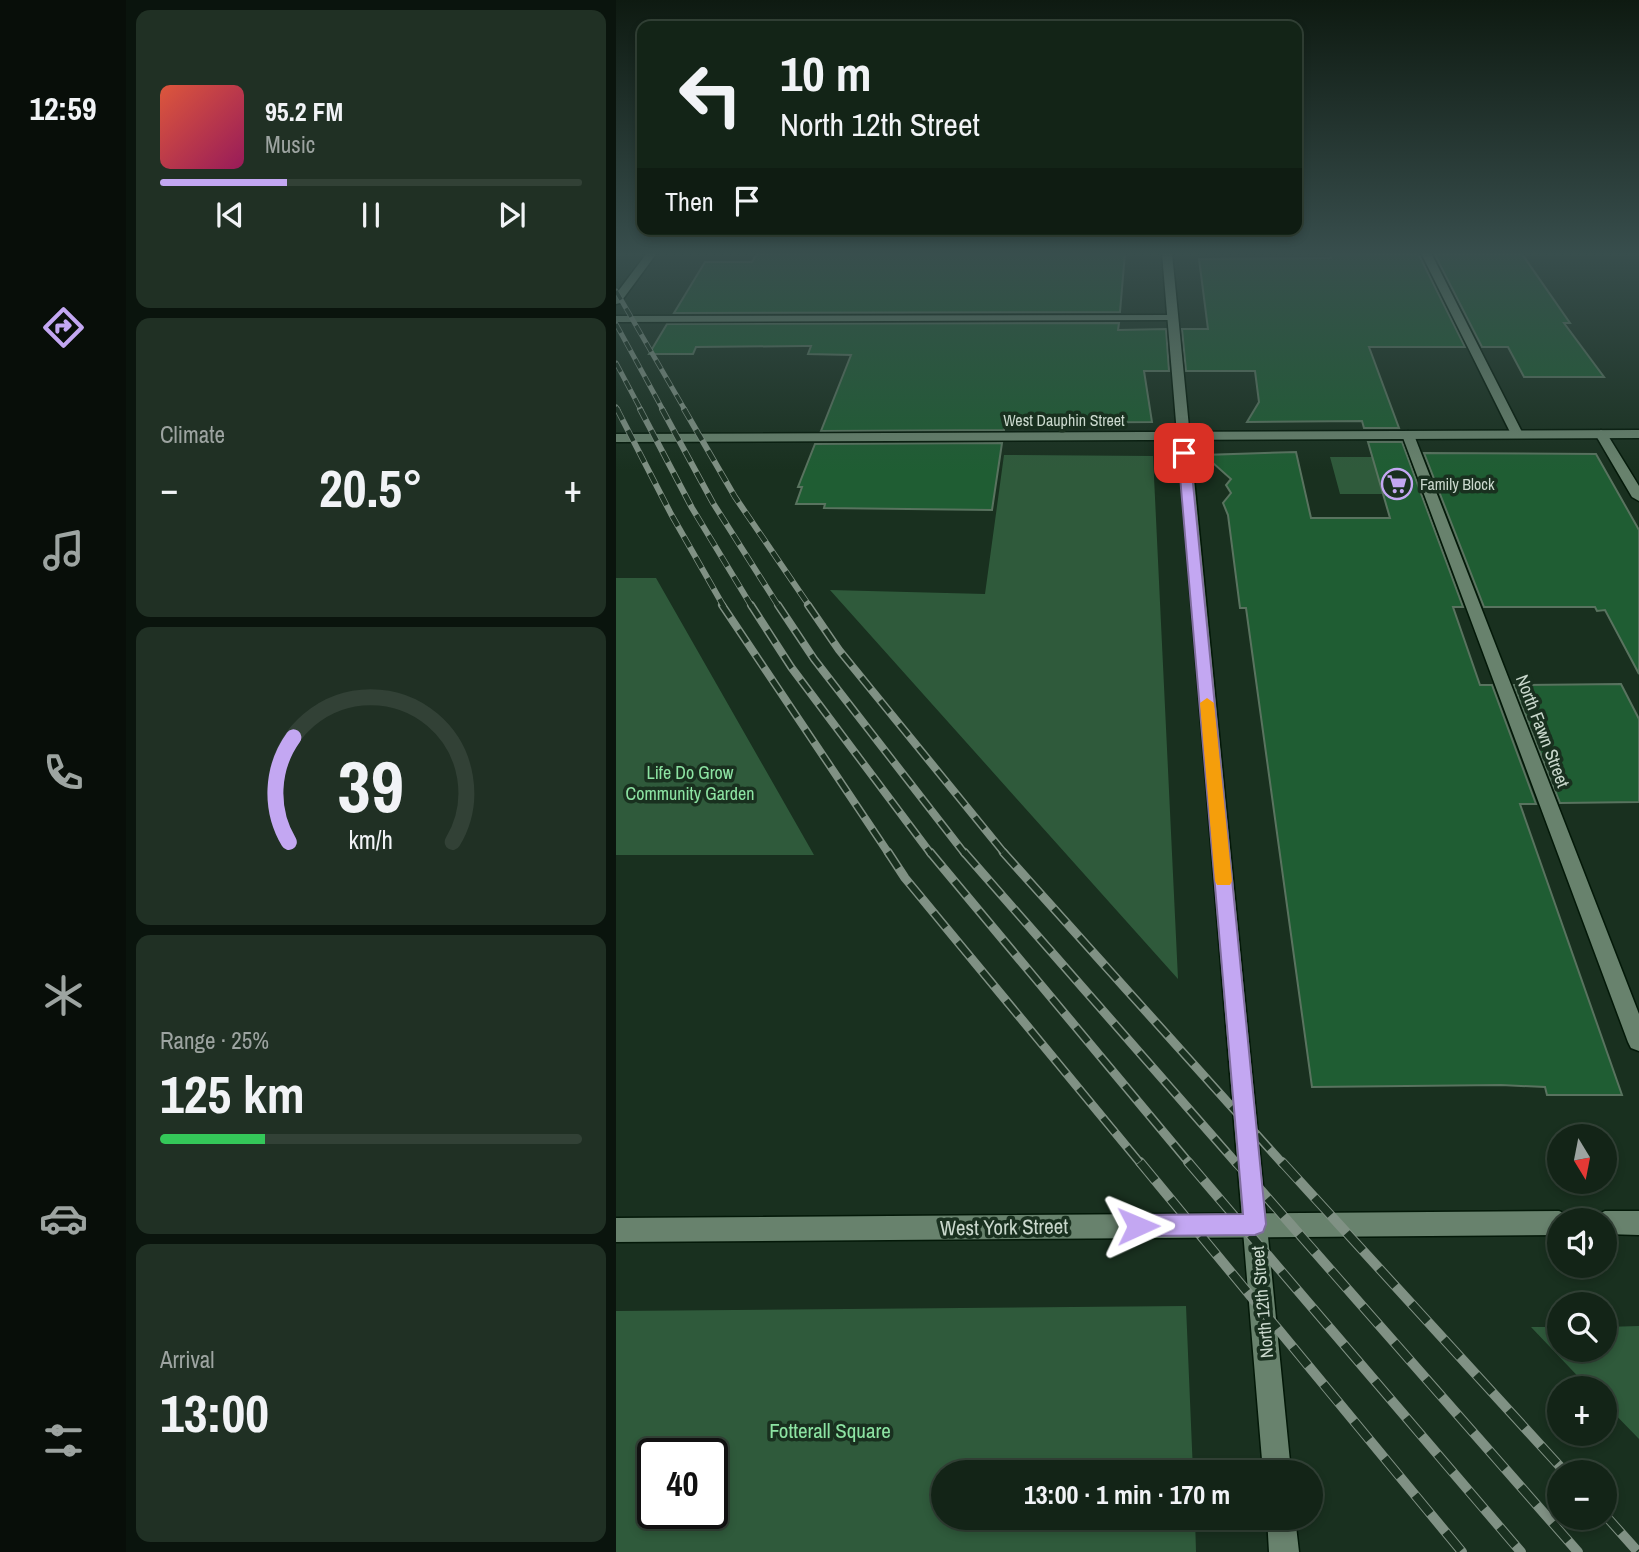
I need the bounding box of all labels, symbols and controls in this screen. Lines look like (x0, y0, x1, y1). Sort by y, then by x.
text: 10 m (780, 40, 872, 106)
icon: left (665, 49, 756, 140)
text: 12:59 (29, 87, 97, 130)
text: 95.2 FM (265, 94, 343, 129)
text: North 12th Street (780, 103, 980, 146)
text: Music (265, 129, 315, 160)
icon: arrive (728, 182, 766, 220)
text: Then (665, 184, 714, 219)
icon: previous (211, 196, 249, 234)
icon: pause (352, 196, 390, 234)
icon: next (493, 196, 531, 234)
icon: directions (39, 303, 88, 352)
street label: West Dauphin Street (1003, 409, 1125, 431)
text: Climate (160, 419, 225, 450)
pin (1154, 423, 1214, 483)
icon: arrive (1165, 434, 1203, 472)
text: 20.5° (319, 453, 423, 523)
text: − (160, 463, 178, 514)
text: + (564, 463, 582, 514)
supermarket icon: Family Block (1380, 467, 1414, 501)
place label: Family Block (1420, 473, 1495, 495)
icon: music (39, 526, 88, 575)
street label: North Fawn Street (1510, 671, 1576, 791)
text: 39 (338, 737, 404, 835)
icon: phone (39, 748, 88, 797)
park label: Life Do Grow Community Garden (626, 760, 754, 806)
text: km/h (349, 823, 393, 857)
icon: climate (39, 971, 88, 1020)
text: Range · 25% (160, 1025, 269, 1056)
text: 125 km (160, 1059, 305, 1129)
north arrow (1547, 1124, 1617, 1194)
map controls (1547, 1124, 1617, 1530)
position arrow (1101, 1189, 1175, 1263)
icon: car (39, 1194, 88, 1243)
button: sound (1547, 1208, 1617, 1278)
street label: West York Street (940, 1211, 1069, 1243)
street label: North 12th Street (1245, 1245, 1279, 1359)
button: search (1547, 1292, 1617, 1362)
text: Arrival (160, 1344, 215, 1375)
button: + (1547, 1376, 1617, 1446)
text: 13:00 (160, 1378, 269, 1448)
icon: filters (39, 1416, 88, 1465)
park label: Fotterall Square (769, 1416, 891, 1445)
speed limit sign: 40 (637, 1438, 728, 1529)
button: − (1547, 1460, 1617, 1530)
text: 13:00 · 1 min · 170 m (1024, 1477, 1230, 1512)

